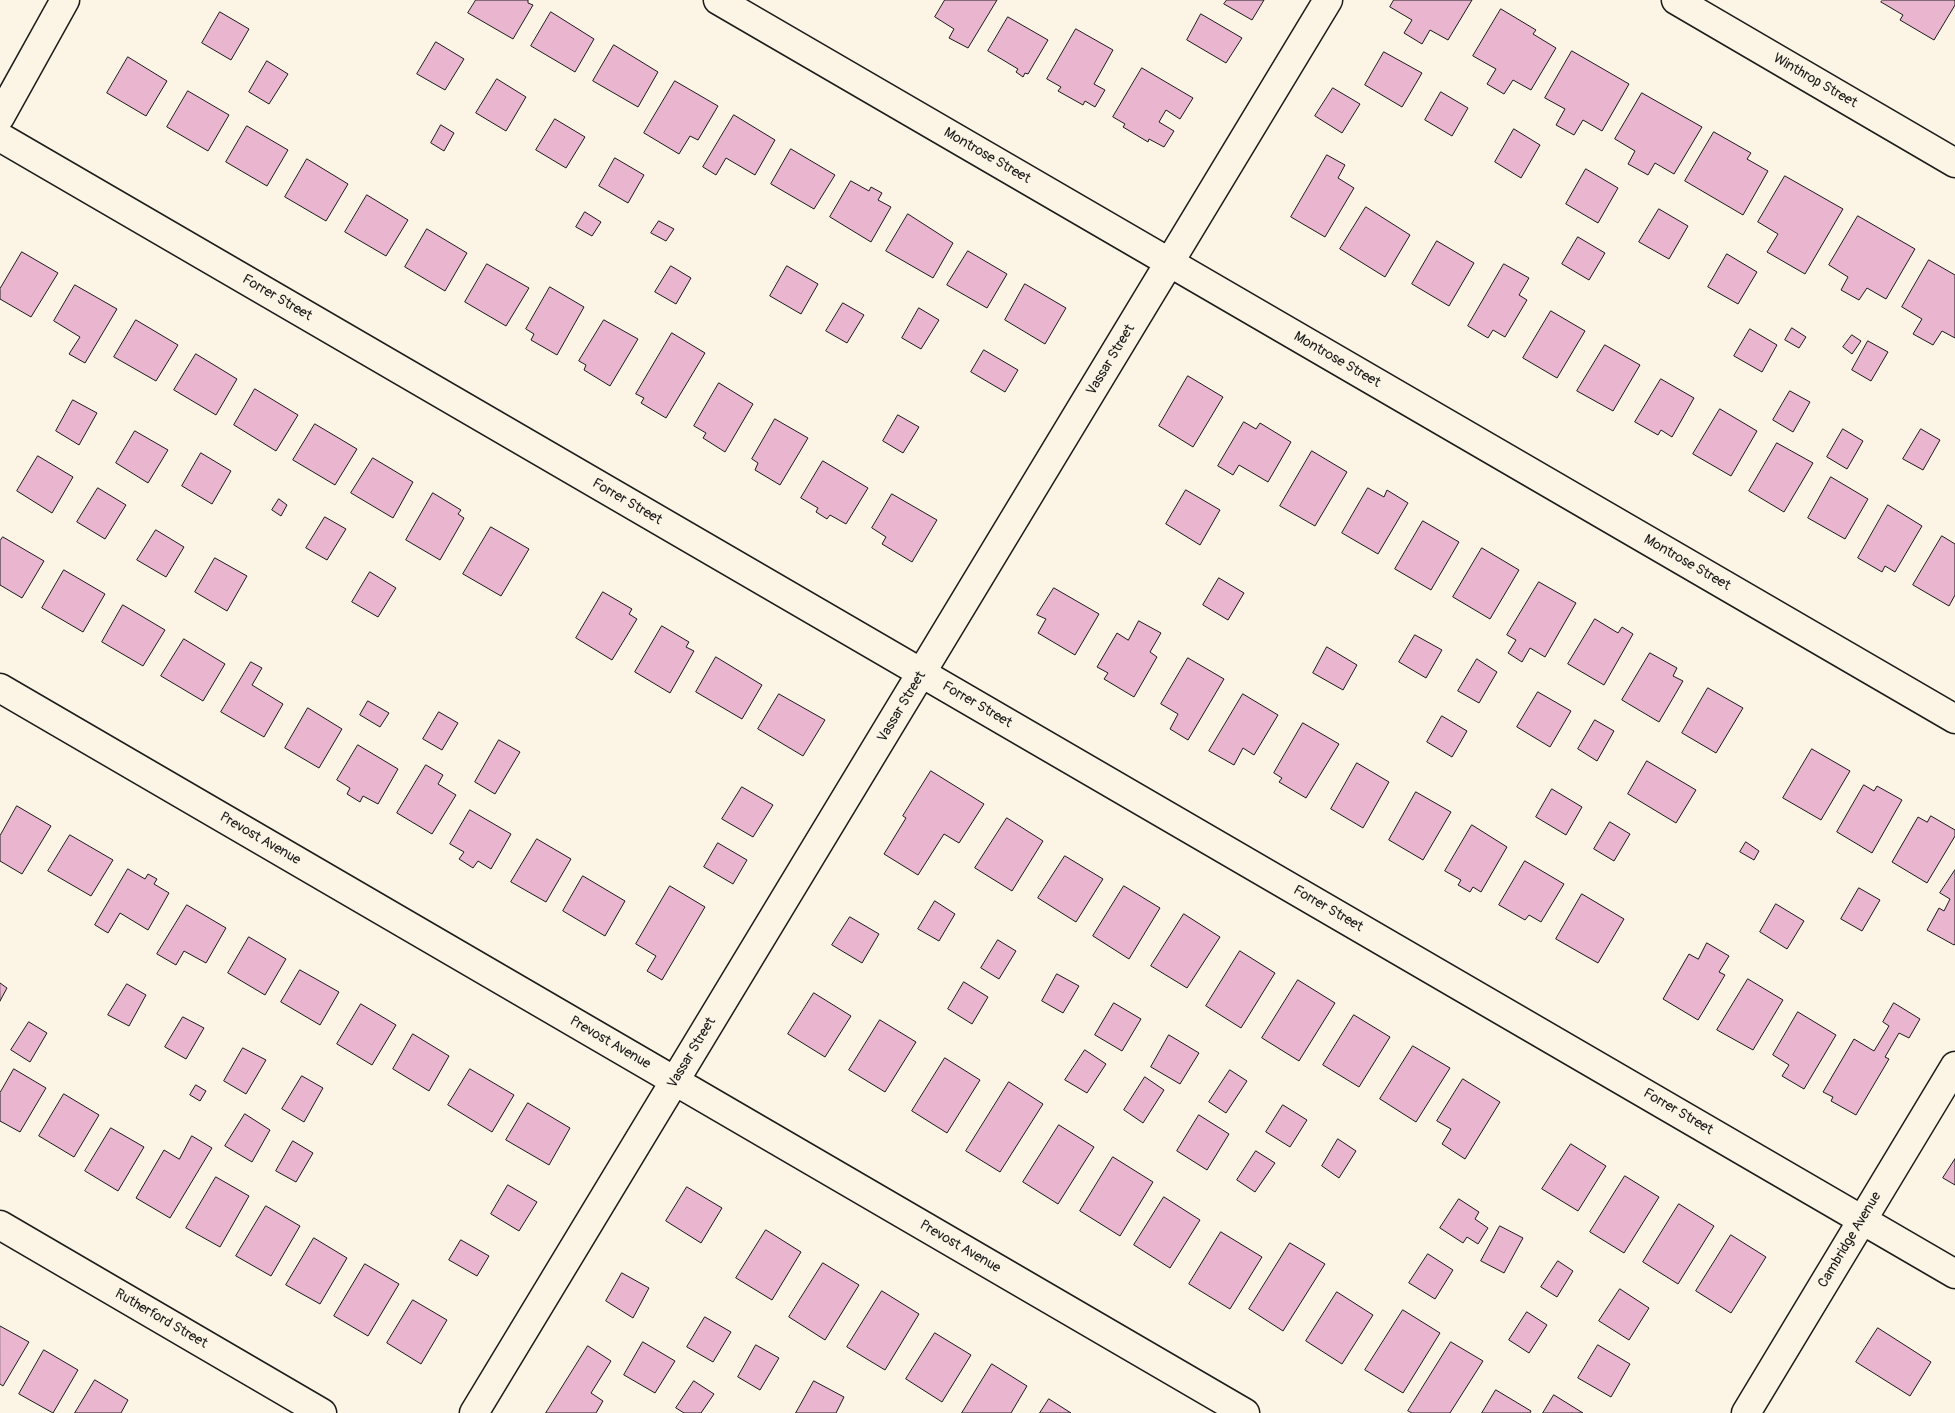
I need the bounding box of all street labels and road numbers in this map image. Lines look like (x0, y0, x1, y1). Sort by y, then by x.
street label: Winthrop Street (1770, 50, 1860, 112)
street label: Montrose Street (941, 124, 1033, 188)
street label: Forrer Street (239, 271, 315, 325)
street label: Vassar Street (1083, 321, 1139, 399)
street label: Montrose Street (1291, 328, 1383, 392)
street label: Forrer Street (589, 475, 665, 529)
street label: Montrose Street (1641, 531, 1733, 595)
street label: Vassar Street (874, 668, 930, 746)
street label: Forrer Street (939, 678, 1015, 732)
street label: Prevost Avenue (216, 809, 304, 869)
street label: Forrer Street (1290, 882, 1366, 936)
street label: Prevost Avenue (566, 1013, 654, 1073)
street label: Vassar Street (664, 1014, 720, 1092)
street label: Forrer Street (1640, 1085, 1716, 1139)
street label: Cambridge Avenue (1815, 1189, 1885, 1291)
street label: Prevost Avenue (916, 1217, 1004, 1277)
street label: Rutherford Street (112, 1286, 210, 1352)

